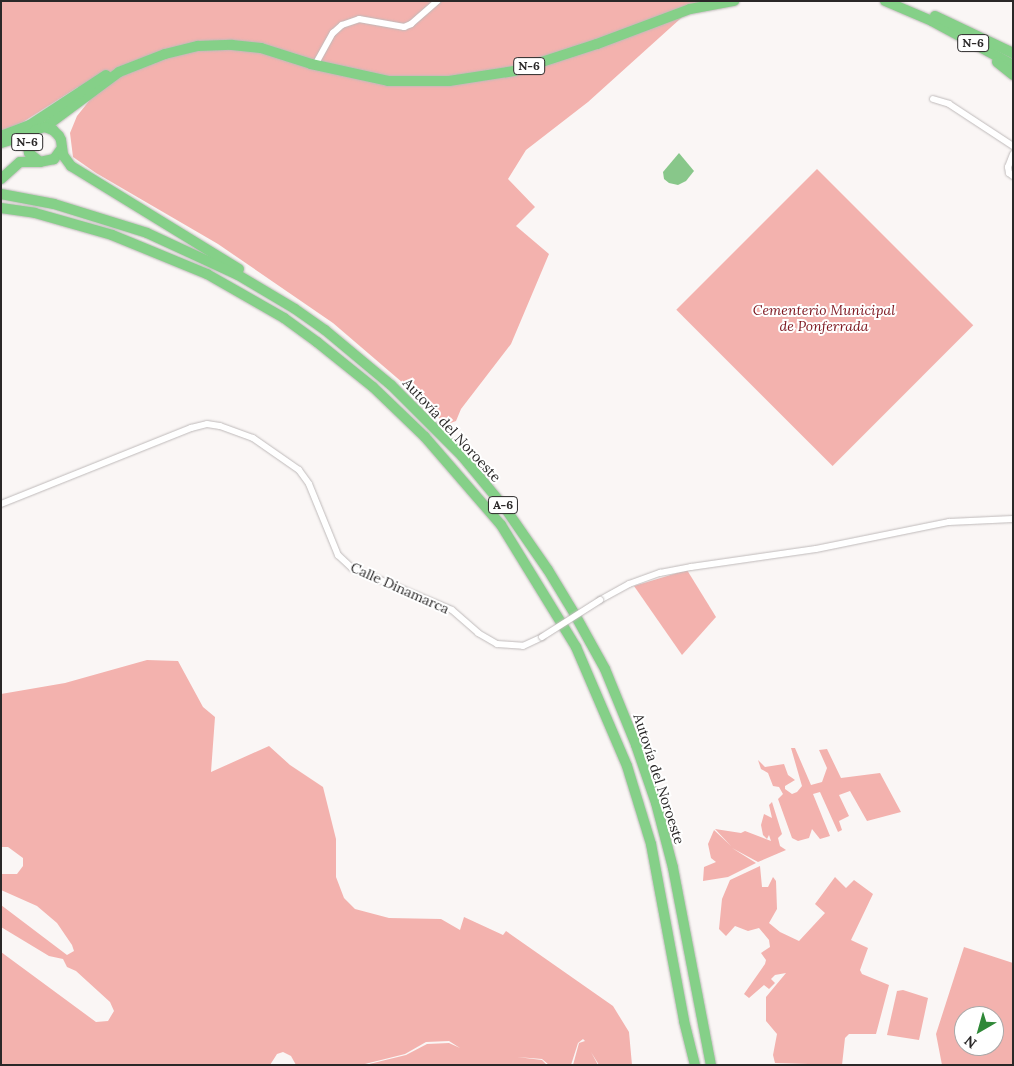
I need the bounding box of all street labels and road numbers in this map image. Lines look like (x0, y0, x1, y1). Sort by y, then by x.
road number: N-6 (957, 34, 989, 52)
road number: N-6 (513, 56, 545, 76)
road number: N-6 (11, 132, 43, 152)
street label: Autovía del Noroeste (399, 375, 505, 485)
road number: A-6 (487, 496, 519, 514)
street label: Calle Dinamarca (348, 559, 452, 617)
street label: Autovía del Noroeste (630, 712, 688, 846)

